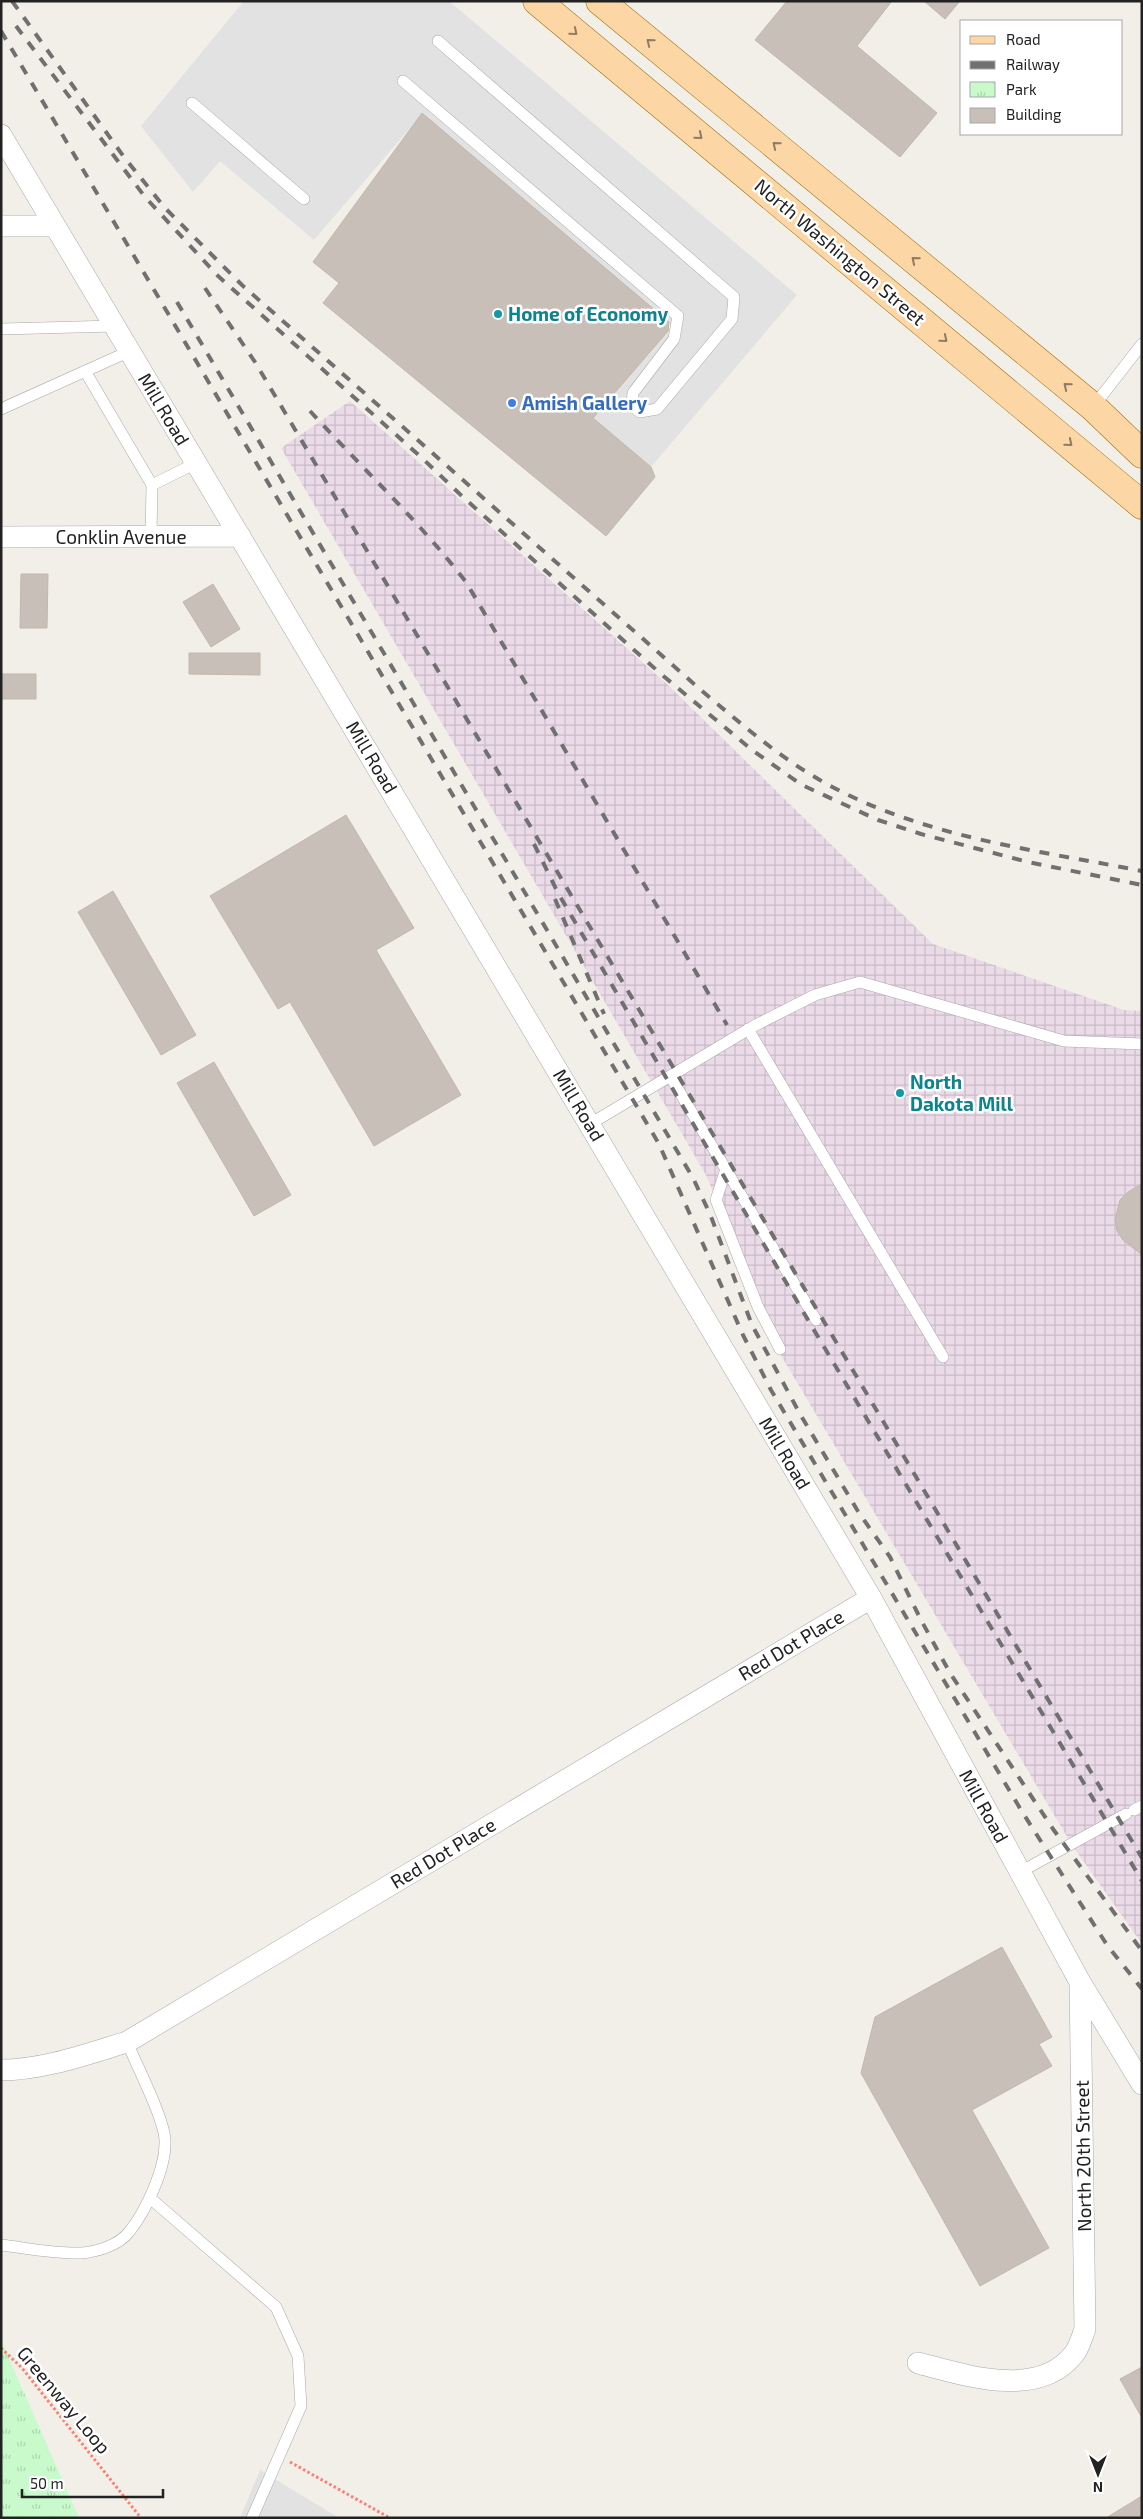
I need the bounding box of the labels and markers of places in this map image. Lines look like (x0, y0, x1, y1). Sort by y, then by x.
place label: Home of Economy (508, 302, 669, 326)
marker: Home of Economy (492, 308, 504, 320)
place label: Amish Gallery (522, 391, 647, 415)
marker: Amish Gallery (506, 397, 518, 409)
place label: North Dakota Mill (910, 1070, 1014, 1115)
marker: North Dakota Mill (894, 1087, 906, 1099)

